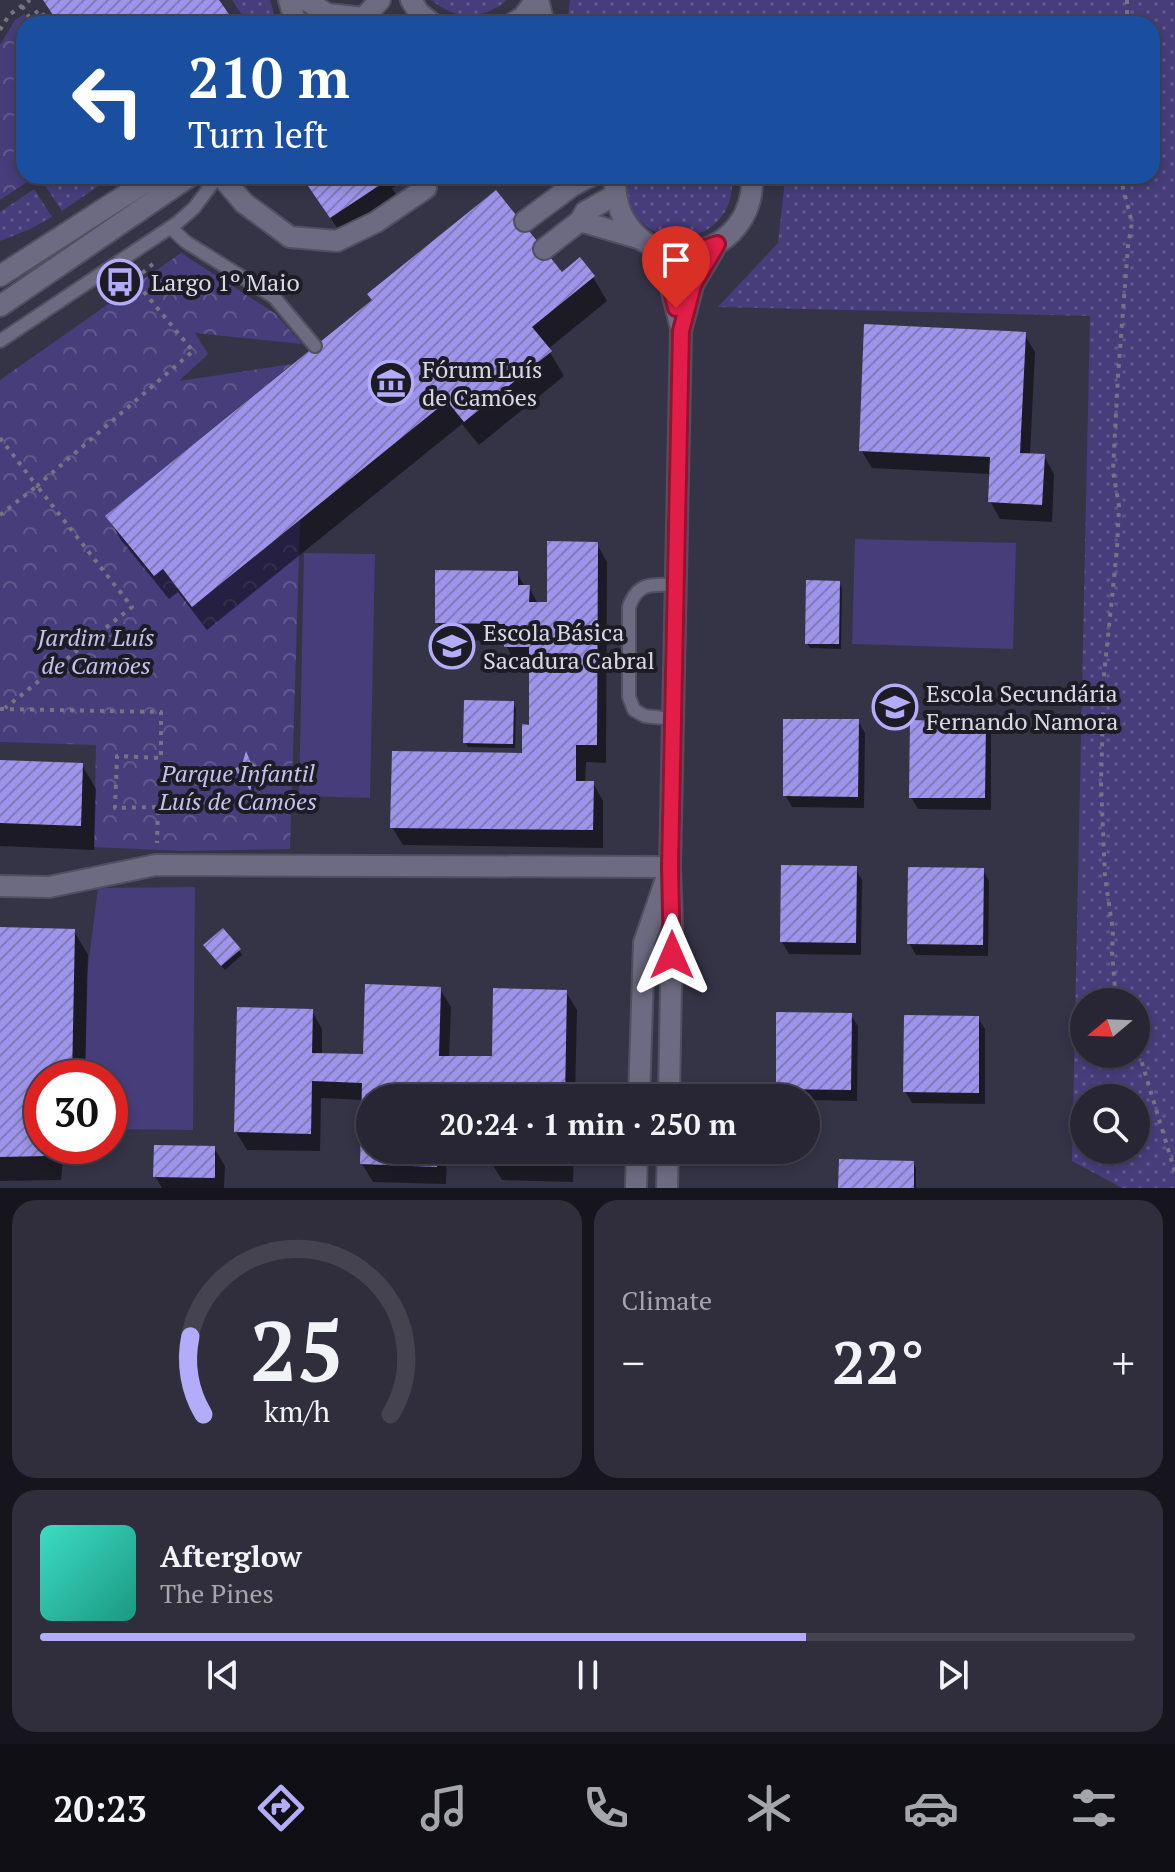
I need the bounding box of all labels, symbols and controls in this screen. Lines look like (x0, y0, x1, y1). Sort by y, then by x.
text: 210 m (188, 40, 350, 114)
icon: left (56, 48, 160, 152)
text: Turn left (188, 111, 328, 158)
pin (642, 226, 710, 308)
icon: arrive (654, 238, 698, 282)
bus stop icon: Largo 1º Maio (96, 258, 144, 306)
place label: Largo 1º Maio (151, 266, 300, 298)
place label: Fórum Luís de Camões (422, 353, 542, 413)
museum icon: Fórum Luís de Camões (367, 359, 415, 407)
place label: Escola Básica Sacadura Cabral (483, 616, 655, 676)
park label: Jardim Luís de Camões (36, 621, 155, 681)
school or university icon: Escola Básica Sacadura Cabral (428, 622, 476, 670)
place label: Escola Secundária Fernando Namora (926, 677, 1118, 737)
school or university icon: Escola Secundária Fernando Namora (871, 683, 919, 731)
park label: Parque Infantil Luís de Camões (158, 757, 317, 817)
position arrow (630, 913, 714, 997)
north arrow (1070, 988, 1150, 1068)
map controls (1070, 988, 1150, 1164)
speed limit sign: 30 (24, 1060, 128, 1164)
button: search (1070, 1084, 1150, 1164)
text: 20:24 · 1 min · 250 m (440, 1104, 736, 1144)
text: Climate (622, 1283, 712, 1317)
text: 25 (250, 1295, 344, 1405)
text: 22° (832, 1322, 925, 1401)
text: − (622, 1333, 645, 1392)
text: + (1112, 1333, 1135, 1392)
text: km/h (264, 1392, 330, 1430)
text: Afterglow (160, 1536, 302, 1576)
text: The Pines (160, 1576, 274, 1610)
icon: previous (201, 1653, 245, 1697)
icon: pause (566, 1653, 610, 1697)
icon: next (931, 1653, 975, 1697)
icon: directions (253, 1780, 309, 1836)
icon: music (416, 1780, 472, 1836)
icon: phone (578, 1780, 634, 1836)
icon: climate (741, 1780, 797, 1836)
icon: car (903, 1780, 959, 1836)
icon: filters (1066, 1780, 1122, 1836)
text: 20:23 (53, 1785, 147, 1832)

